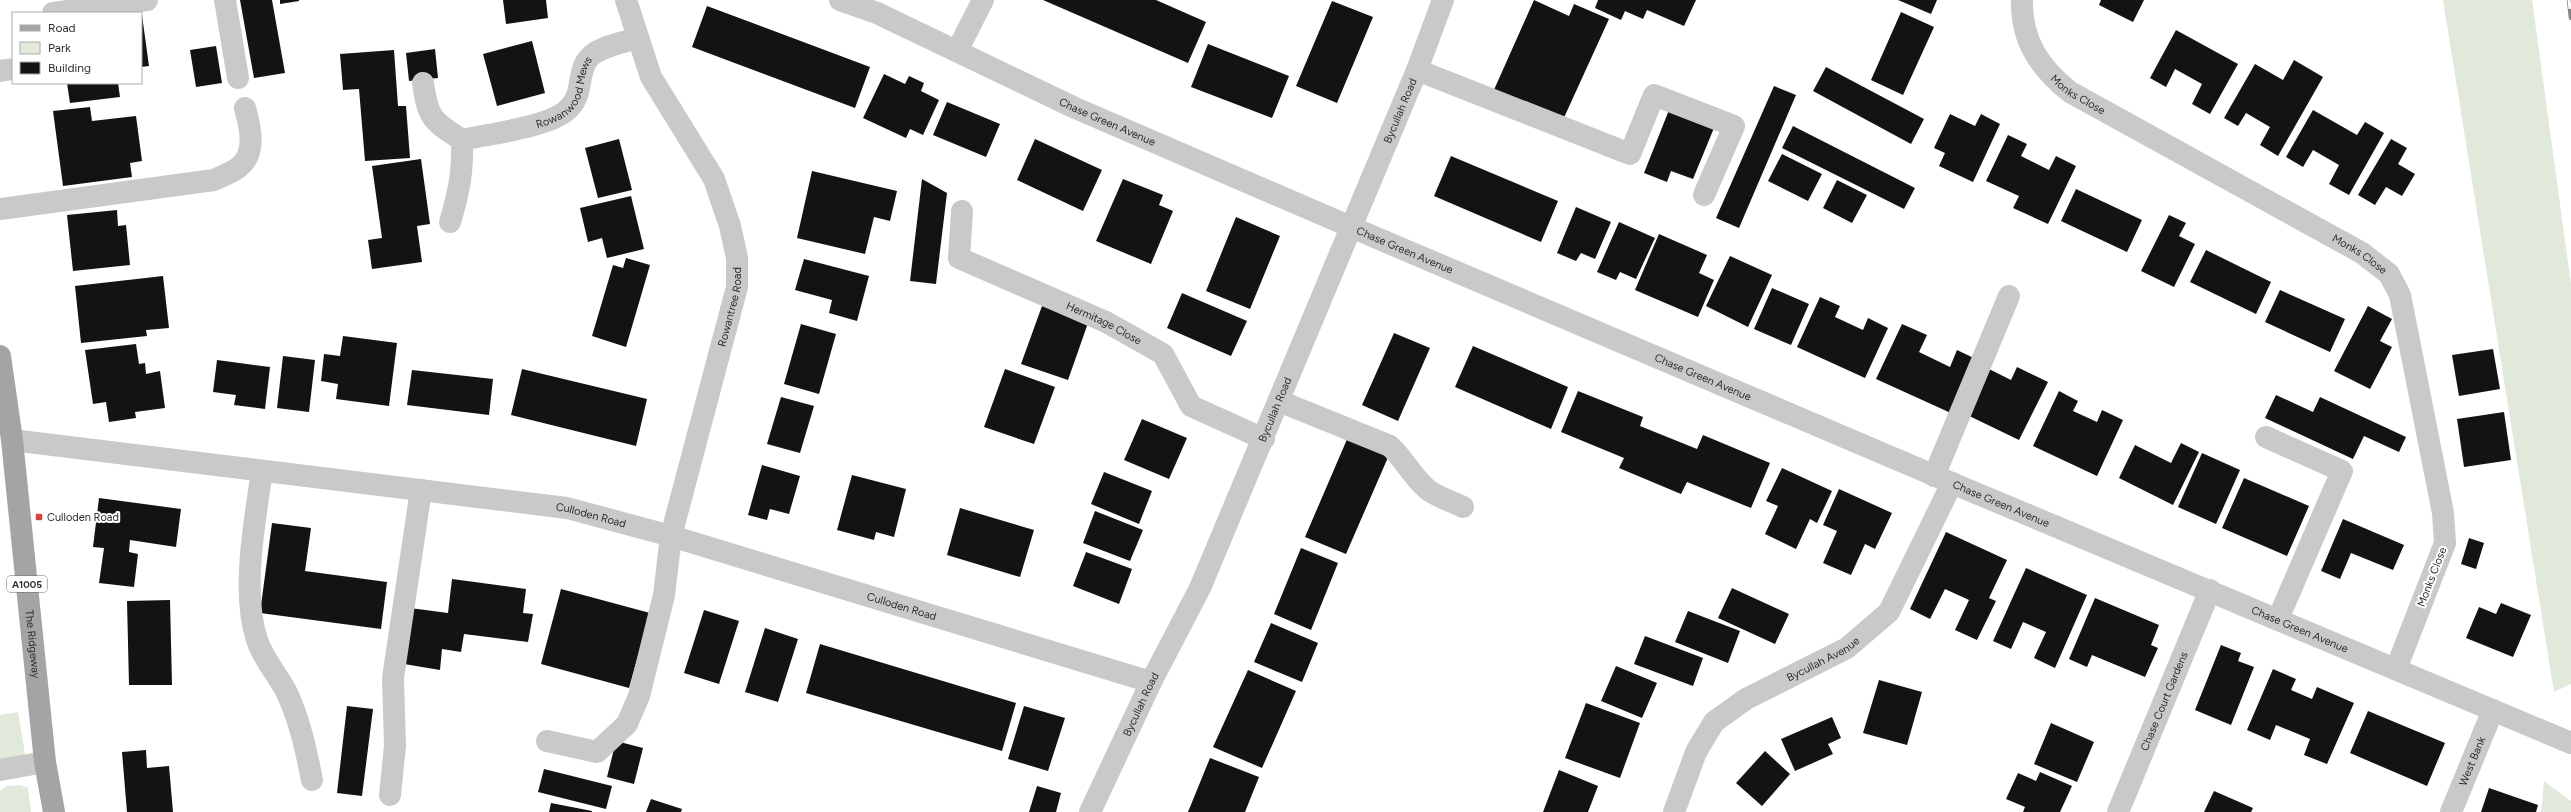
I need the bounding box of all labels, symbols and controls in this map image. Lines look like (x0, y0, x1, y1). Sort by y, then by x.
legend (12, 12, 142, 84)
text: Road (48, 21, 76, 35)
text: Park (48, 41, 71, 55)
street label: Rowanwood Mews (534, 53, 594, 131)
text: Building (48, 61, 91, 75)
street label: Monks Close (2048, 72, 2108, 117)
street label: Bycullah Road (1381, 76, 1419, 145)
street label: Chase Green Avenue (1057, 95, 1158, 148)
street label: Chase Green Avenue (1355, 224, 1455, 276)
street label: Monks Close (2330, 231, 2390, 277)
street label: Rowantree Road (715, 267, 744, 348)
street label: Hermitage Close (1064, 299, 1144, 347)
street label: Chase Green Avenue (1653, 351, 1753, 403)
street label: Bycullah Road (1255, 375, 1294, 444)
street label: Chase Green Avenue (1951, 478, 2052, 530)
street label: Culloden Road (555, 500, 627, 530)
place label: Culloden Road (47, 511, 119, 524)
marker: Culloden Road (34, 512, 44, 522)
street label: Monks Close (2415, 545, 2449, 609)
road number: A1005 (7, 576, 47, 592)
street label: Culloden Road (865, 589, 938, 623)
street label: Chase Green Avenue (2250, 603, 2350, 655)
street label: The Ridgeway (23, 609, 43, 679)
street label: Bycullah Avenue (1784, 634, 1862, 684)
street label: Chase Court Gardens (2138, 650, 2190, 753)
street label: Bycullah Road (1120, 670, 1161, 738)
street label: West Bank (2456, 734, 2488, 788)

